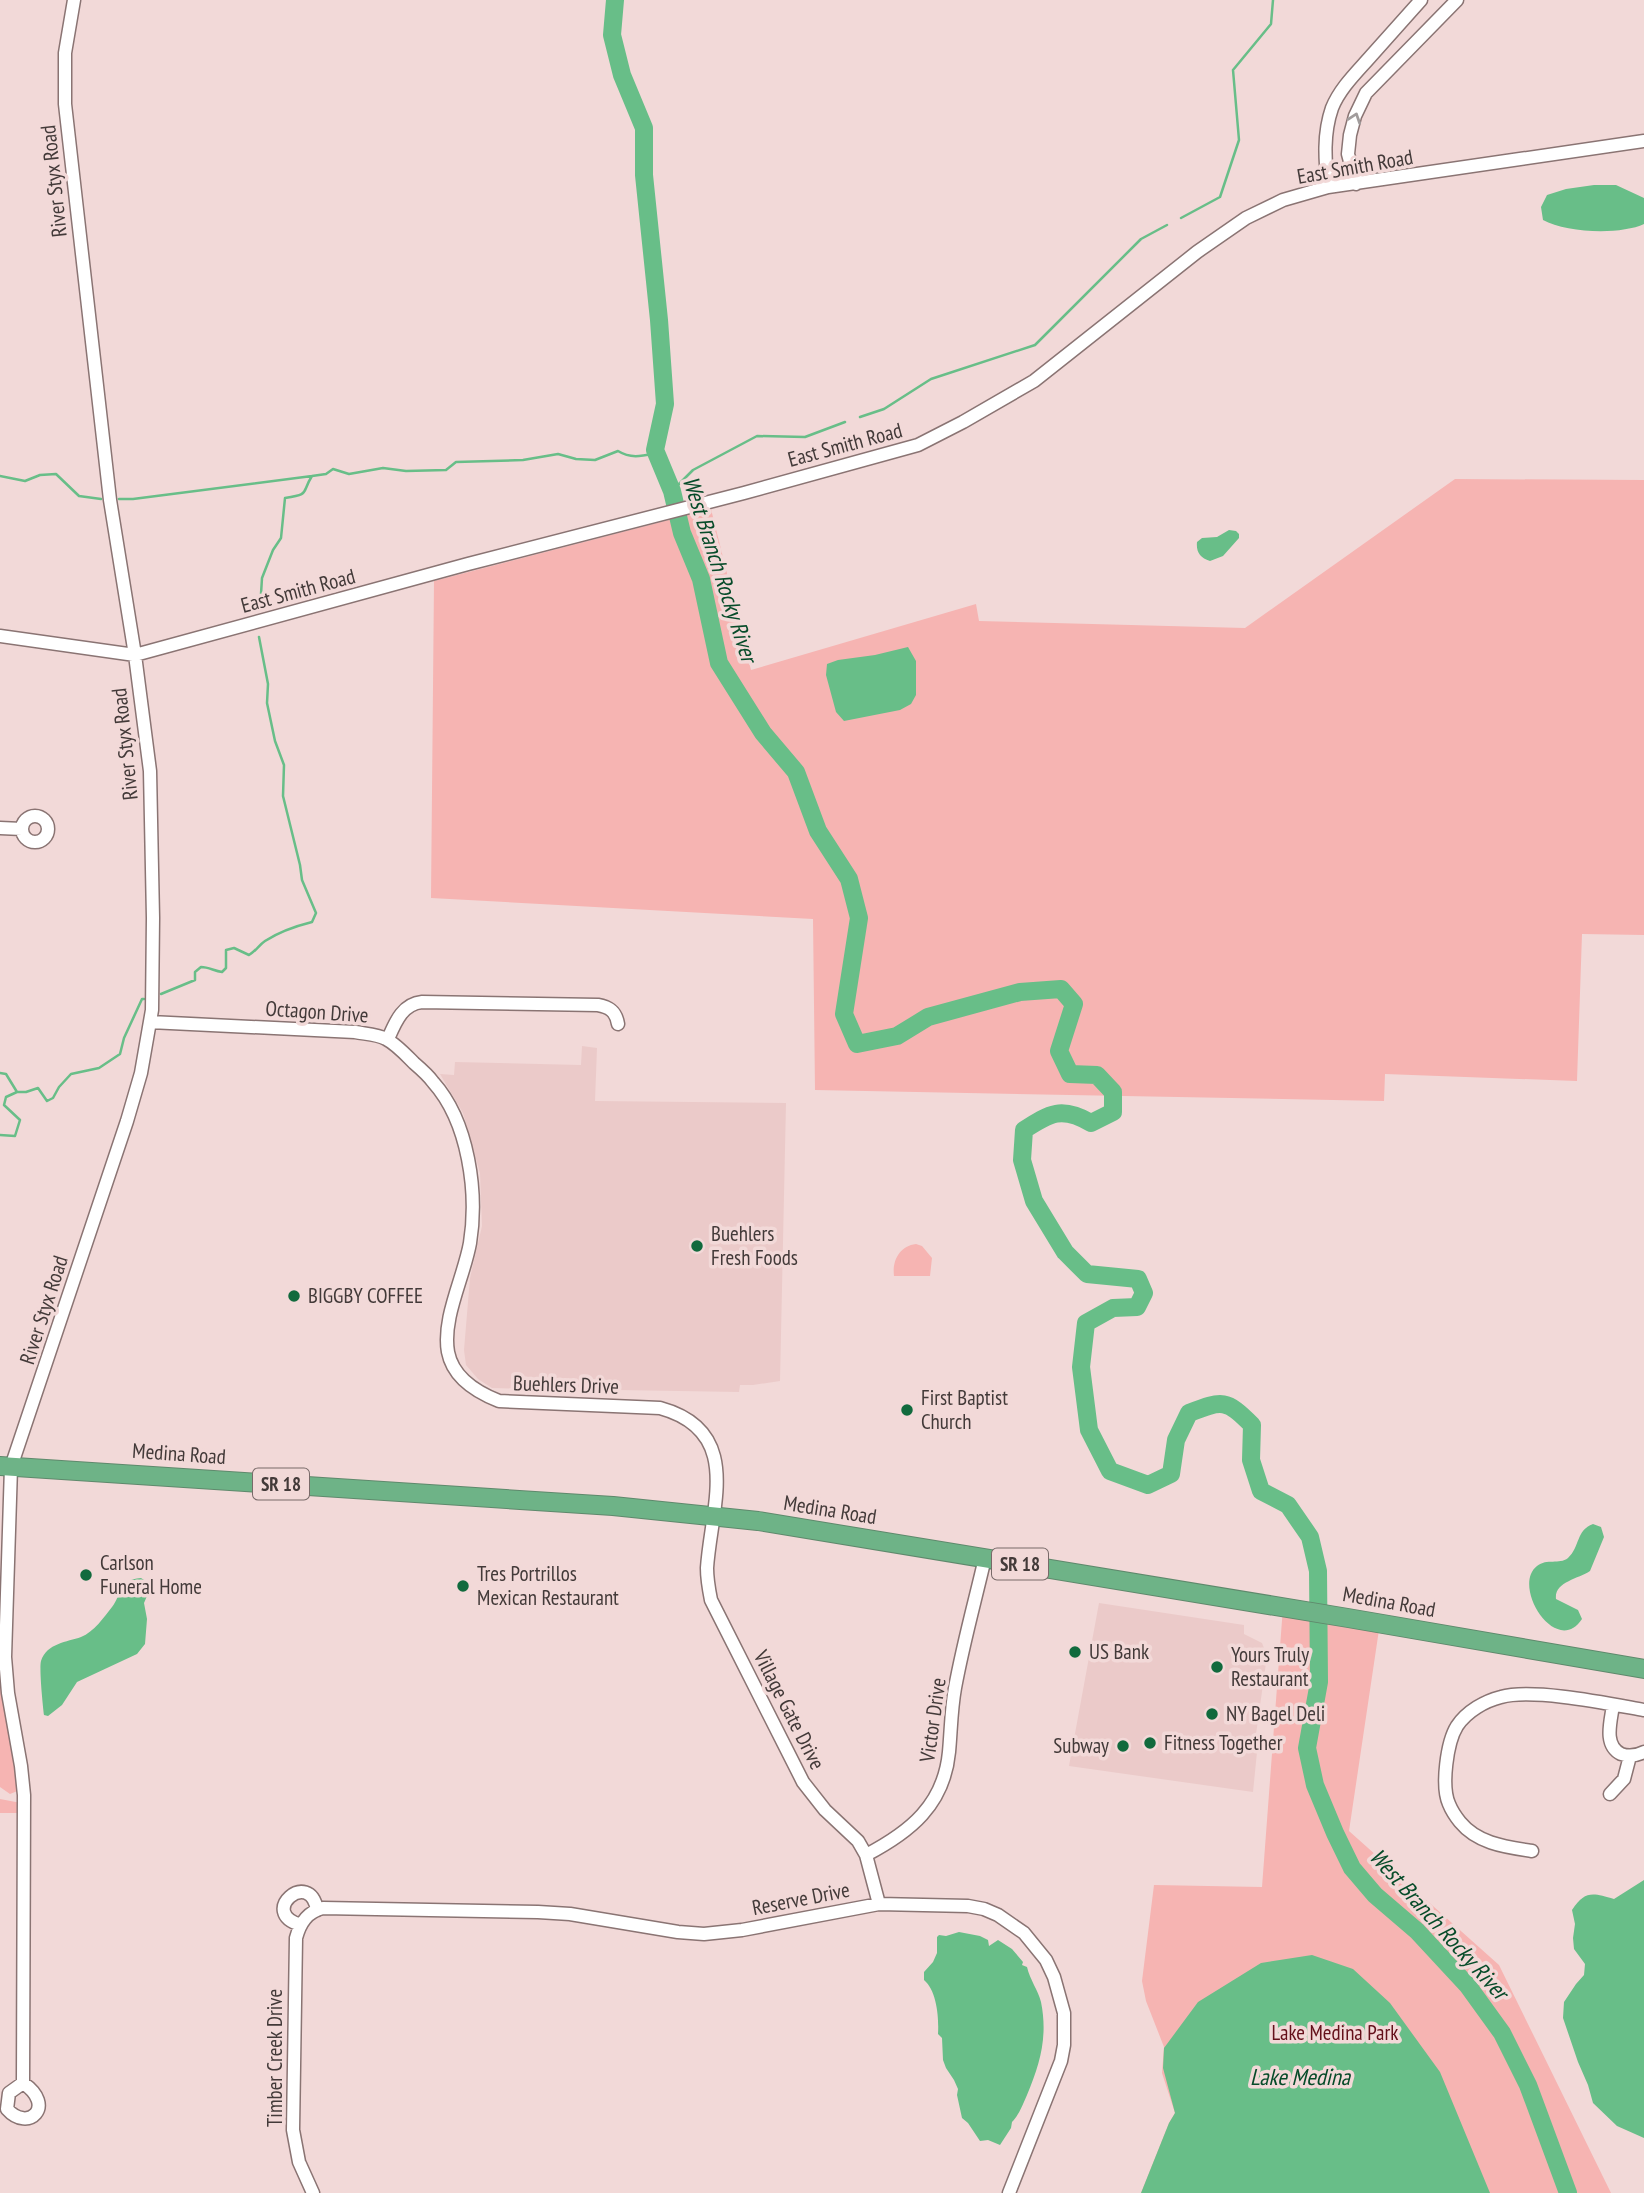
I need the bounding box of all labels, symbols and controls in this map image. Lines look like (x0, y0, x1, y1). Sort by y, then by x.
one-way arrow (1347, 112, 1361, 124)
street label: River Styx Road (34, 124, 73, 238)
street label: East Smith Road (1295, 143, 1415, 190)
street label: East Smith Road (785, 416, 905, 473)
water label: West Branch Rocky River (677, 472, 765, 669)
street label: East Smith Road (238, 562, 358, 619)
street label: River Styx Road (105, 687, 144, 801)
street label: Octagon Drive (265, 994, 369, 1029)
place label: Buehlers Fresh Foods (711, 1220, 798, 1271)
marker: Buehlers Fresh Foods (689, 1238, 705, 1254)
street label: River Styx Road (13, 1252, 74, 1368)
place label: BIGGBY COFFEE (308, 1282, 423, 1309)
marker: BIGGBY COFFEE (286, 1288, 302, 1304)
street label: Buehlers Drive (513, 1369, 619, 1400)
place label: First Baptist Church (921, 1384, 1008, 1435)
marker: First Baptist Church (899, 1402, 915, 1418)
street label: Medina Road (131, 1437, 227, 1470)
road number: SR 18 (253, 1468, 309, 1500)
street label: Medina Road (782, 1489, 878, 1530)
road number: SR 18 (992, 1548, 1048, 1580)
place label: Carlson Funeral Home (100, 1549, 202, 1600)
place label: Tres Portrillos Mexican Restaurant (477, 1560, 619, 1611)
marker: Carlson Funeral Home (78, 1567, 94, 1583)
marker: Tres Portrillos Mexican Restaurant (455, 1578, 471, 1594)
street label: Medina Road (1341, 1580, 1438, 1623)
place label: US Bank (1089, 1638, 1149, 1665)
place label: Yours Truly Restaurant (1231, 1641, 1309, 1692)
marker: US Bank (1067, 1644, 1083, 1660)
street label: Village Gate Drive (747, 1645, 831, 1774)
marker: Yours Truly Restaurant (1209, 1659, 1225, 1675)
street label: Victor Drive (913, 1676, 952, 1765)
place label: NY Bagel Deli (1226, 1700, 1325, 1727)
marker: NY Bagel Deli (1204, 1706, 1220, 1722)
place label: Fitness Together (1164, 1729, 1283, 1756)
place label: Subway (1053, 1732, 1109, 1759)
marker: Fitness Together (1142, 1735, 1158, 1751)
marker: Subway (1115, 1738, 1131, 1754)
water label: West Branch Rocky River (1364, 1842, 1517, 2008)
street label: Reserve Drive (750, 1876, 852, 1921)
street label: Timber Creek Drive (261, 1989, 288, 2127)
park label: Lake Medina Park (1272, 2019, 1398, 2046)
water label: Lake Medina (1250, 2062, 1352, 2091)

